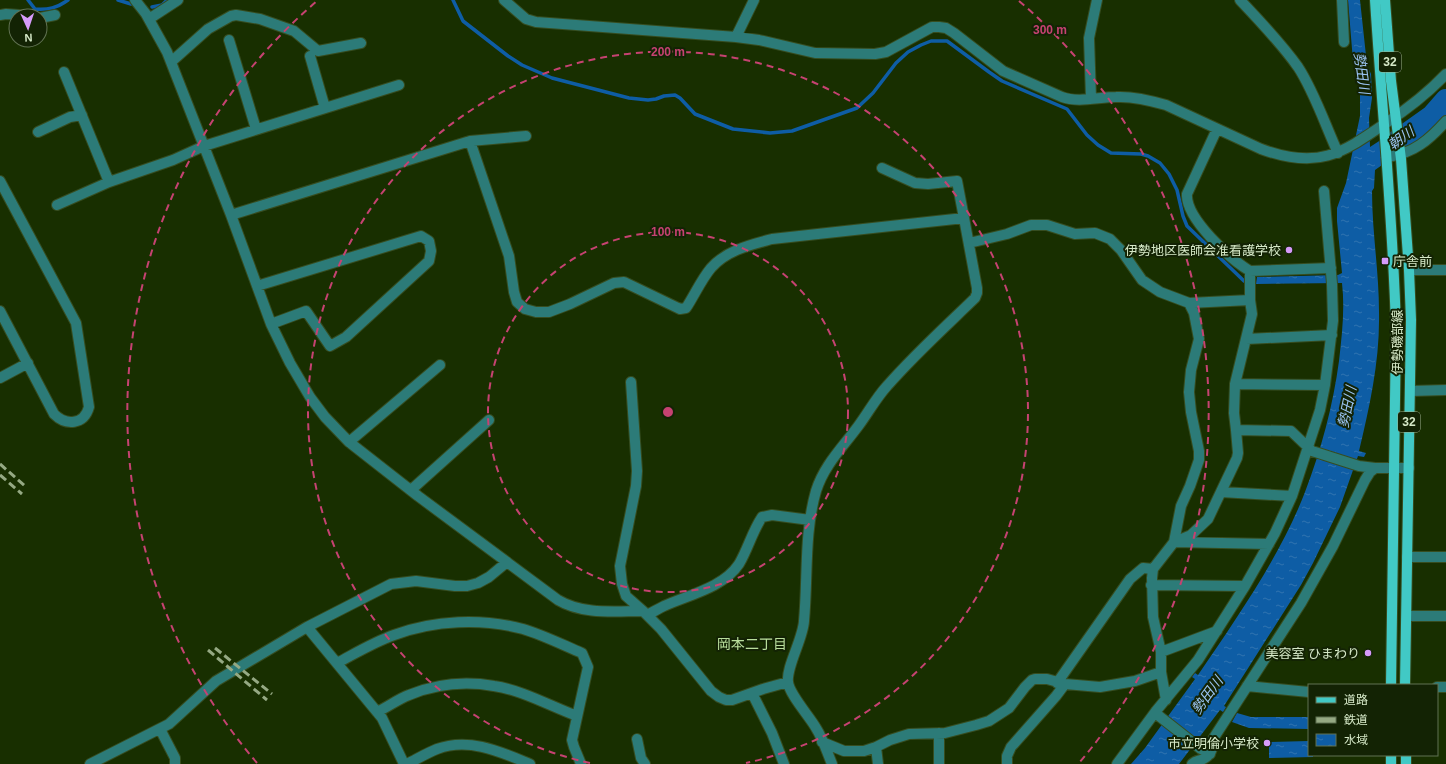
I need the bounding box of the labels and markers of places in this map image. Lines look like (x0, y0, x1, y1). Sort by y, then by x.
place label: 伊勢地区医師会准看護学校 (1125, 243, 1281, 258)
marker: 伊勢地区医師会准看護学校 (1284, 245, 1294, 255)
place label: 庁舎前 (1393, 254, 1432, 269)
marker: 庁舎前 (1380, 256, 1390, 266)
centre of rings (661, 405, 675, 419)
place label: 美容室 ひまわり (1265, 646, 1360, 661)
marker: 美容室 ひまわり (1363, 648, 1373, 658)
place label: 市立明倫小学校 (1168, 736, 1259, 751)
marker: 市立明倫小学校 (1262, 738, 1272, 748)

